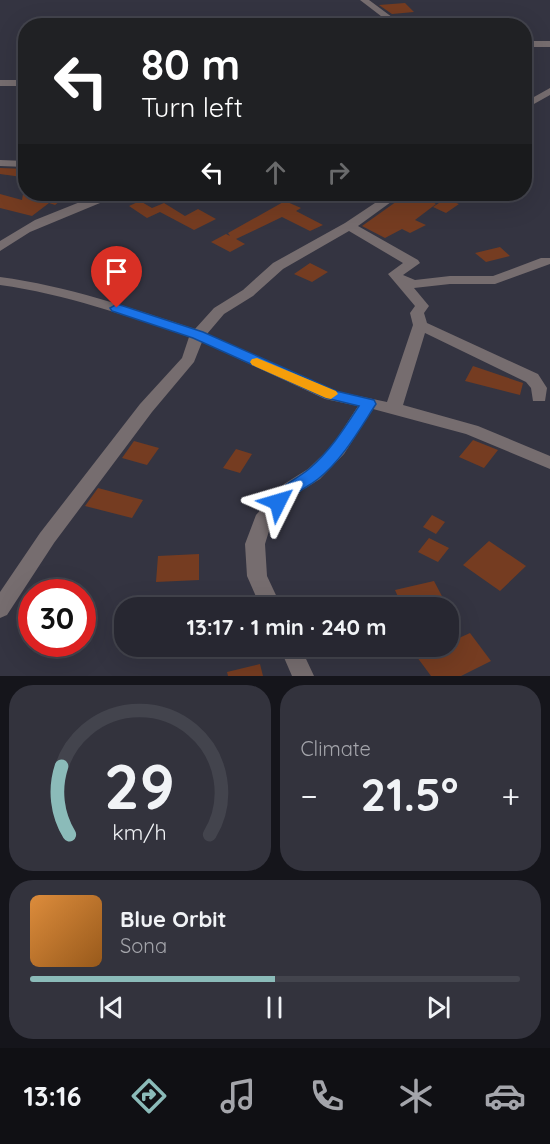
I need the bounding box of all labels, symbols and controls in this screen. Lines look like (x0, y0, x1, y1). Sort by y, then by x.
text: 80 m (141, 38, 240, 91)
icon: left (42, 42, 120, 120)
text: Turn left (141, 90, 243, 124)
icon: left (196, 156, 229, 189)
icon: ahead (259, 156, 292, 189)
icon: right (322, 156, 355, 189)
pin (91, 246, 142, 308)
icon: arrive (100, 255, 133, 288)
position arrow (246, 470, 310, 534)
speed limit sign: 30 (18, 579, 96, 657)
text: 13:17 · 1 min · 240 m (186, 613, 387, 641)
text: Climate (301, 736, 371, 761)
text: 29 (104, 747, 175, 825)
text: 21.5° (361, 766, 458, 822)
text: − (301, 775, 318, 816)
text: + (501, 775, 520, 816)
text: km/h (113, 819, 167, 845)
text: Blue Orbit (120, 905, 226, 933)
text: Sona (120, 933, 167, 958)
icon: previous (95, 991, 128, 1024)
icon: pause (258, 991, 291, 1024)
icon: next (422, 991, 455, 1024)
icon: directions (128, 1075, 170, 1117)
icon: music (217, 1075, 259, 1117)
icon: phone (306, 1075, 348, 1117)
icon: climate (395, 1075, 437, 1117)
icon: car (484, 1075, 526, 1117)
text: 13:16 (24, 1079, 81, 1113)

